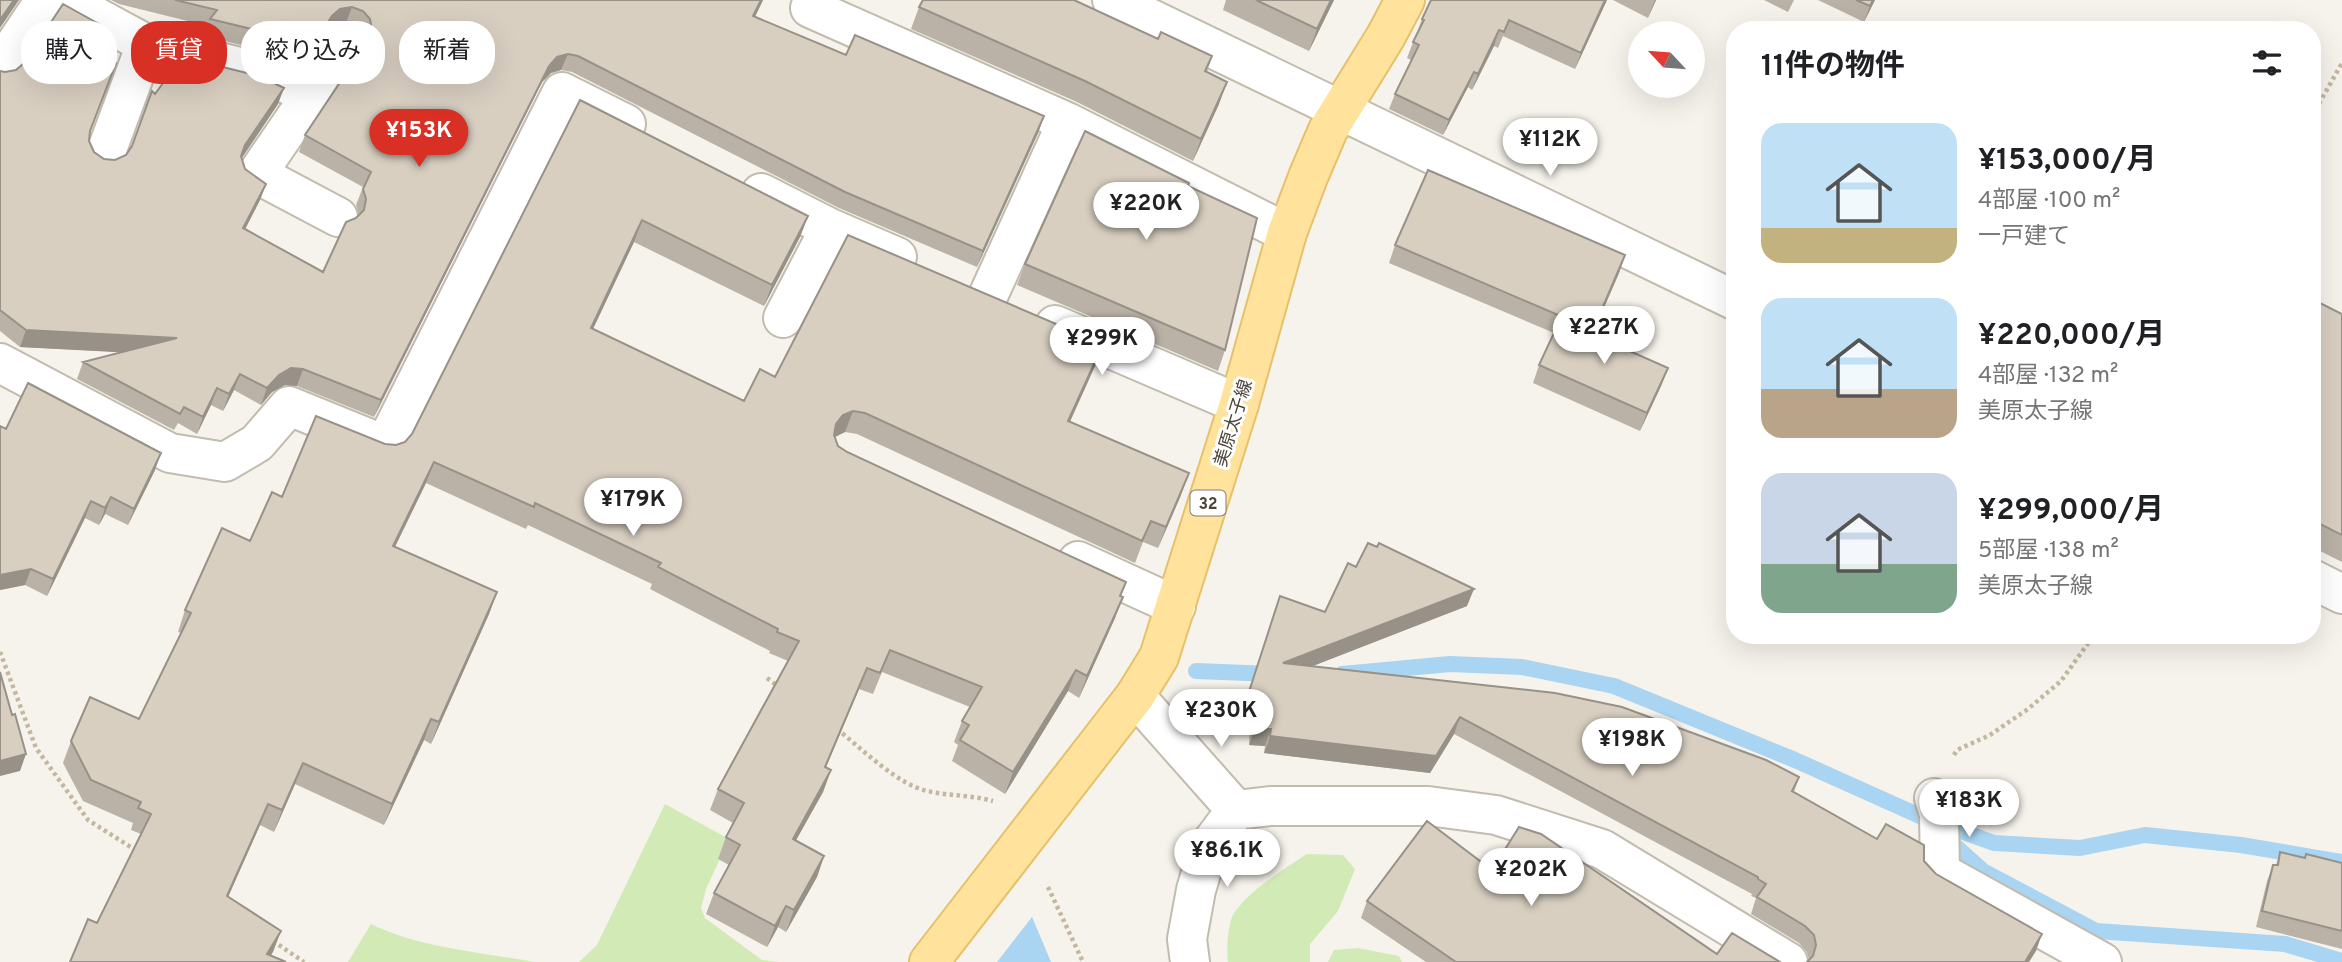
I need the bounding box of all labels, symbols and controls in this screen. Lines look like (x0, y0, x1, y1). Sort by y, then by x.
chip: 購入 (21, 21, 117, 84)
chip: 賃貸 (131, 21, 227, 84)
chip: 絞り込み (241, 21, 385, 84)
chip: 新着 (399, 21, 495, 84)
north arrow (1628, 21, 1704, 98)
map controls (1628, 21, 1705, 98)
icon: filters (2248, 44, 2286, 82)
text: 11件の物件 (1761, 49, 1905, 86)
pin: ¥153K (370, 110, 468, 169)
text: ¥153K (385, 117, 453, 146)
pin: ¥112K (1501, 118, 1599, 178)
text: ¥112K (1519, 126, 1581, 155)
text: ¥153,000/月 (1978, 143, 2156, 180)
icon: home (1817, 151, 1901, 235)
pin: ¥220K (1097, 182, 1195, 242)
text: 4部屋 · 100 m² (1978, 187, 2120, 216)
text: ¥220K (1109, 190, 1183, 219)
text: 一戸建て (1978, 223, 2070, 252)
pin: ¥227K (1555, 306, 1653, 366)
text: ¥227K (1569, 314, 1639, 343)
pin: ¥299K (1053, 318, 1151, 377)
text: ¥220,000/月 (1978, 318, 2165, 355)
text: ¥299K (1066, 325, 1138, 354)
icon: home (1817, 326, 1901, 410)
text: 4部屋 · 132 m² (1978, 362, 2118, 391)
street label: 美原太子線 (1210, 377, 1259, 470)
text: 美原太子線 (1978, 398, 2093, 427)
pin: ¥179K (584, 478, 682, 538)
text: ¥179K (600, 486, 666, 515)
road number: 32 (1190, 490, 1226, 516)
text: ¥299,000/月 (1978, 493, 2164, 530)
icon: home (1817, 501, 1901, 585)
text: 5部屋 · 138 m² (1978, 537, 2119, 566)
text: 美原太子線 (1978, 573, 2093, 602)
pin: ¥230K (1172, 690, 1270, 749)
text: ¥230K (1185, 697, 1257, 726)
pin: ¥198K (1583, 718, 1681, 778)
text: ¥198K (1598, 726, 1666, 755)
pin: ¥183K (1920, 780, 2018, 839)
text: ¥183K (1935, 787, 2003, 816)
pin: ¥86.1K (1170, 830, 1284, 889)
text: ¥86.1K (1190, 837, 1264, 866)
pin: ¥202K (1482, 848, 1580, 908)
text: ¥202K (1494, 856, 1568, 885)

